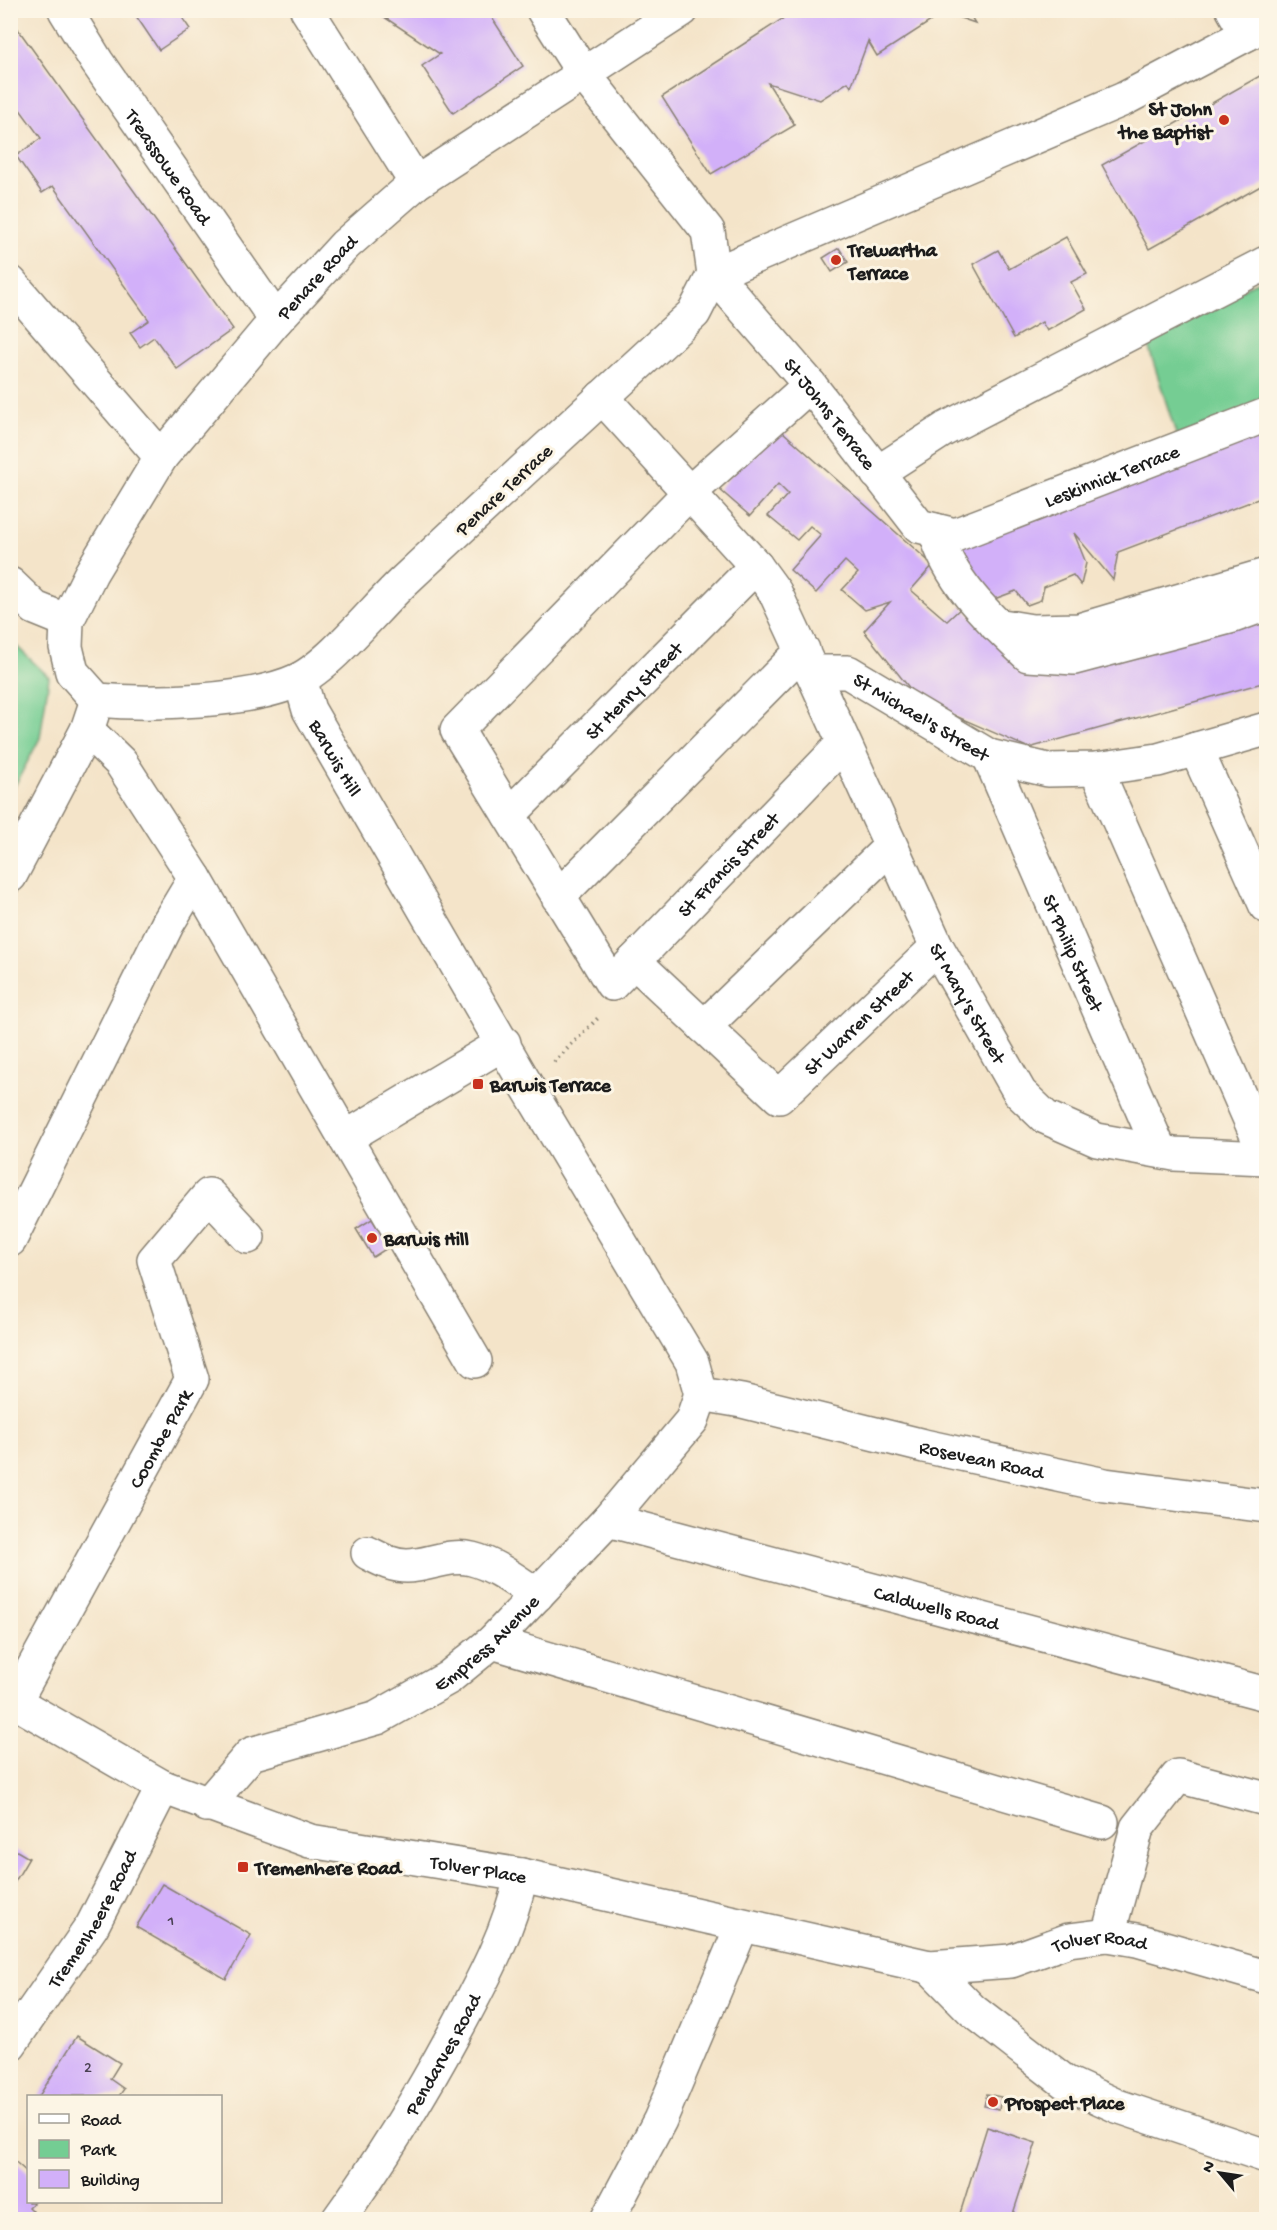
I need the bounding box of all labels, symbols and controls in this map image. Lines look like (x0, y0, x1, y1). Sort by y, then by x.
place label: St John the Baptist (1117, 100, 1214, 146)
street label: Treassowe Road (118, 105, 216, 232)
marker: St John the Baptist (1217, 113, 1231, 127)
street label: Penare Road (273, 230, 365, 327)
place label: Trewartha Terrace (846, 241, 938, 287)
marker: Trewartha Terrace (829, 253, 843, 267)
street label: St Johns Terrace (777, 355, 880, 476)
street label: Penare Terrace (451, 440, 559, 543)
street label: Leskinnick Terrace (1042, 441, 1184, 514)
street label: St Henry Street (582, 637, 690, 746)
street label: St Michael's Street (848, 670, 994, 769)
street label: Barwis Hill (302, 716, 365, 802)
street label: St Francis Street (674, 808, 787, 924)
street label: St Philip Street (1035, 892, 1107, 1017)
street label: St Mary's Street (922, 940, 1010, 1070)
street label: St Warren Street (801, 966, 922, 1082)
place label: Barwis Terrace (489, 1076, 611, 1099)
marker: Barwis Terrace (471, 1077, 485, 1091)
place label: Barwis Hill (383, 1230, 469, 1253)
marker: Barwis Hill (365, 1231, 379, 1245)
street label: Coombe Park (126, 1384, 200, 1493)
street label: Rosevean Road (916, 1437, 1048, 1487)
street label: Caldwells Road (871, 1583, 1003, 1638)
street label: Empress Avenue (431, 1591, 546, 1698)
street label: Tremenheere Road (44, 1845, 145, 1994)
street label: Tolver Place (427, 1852, 529, 1891)
place label: Tremenhere Road (253, 1859, 403, 1882)
marker: Tremenhere Road (236, 1860, 250, 1874)
house number: 1 (167, 1913, 174, 1932)
street label: Tolver Road (1049, 1927, 1152, 1960)
street label: Pendarves Road (401, 1989, 489, 2122)
house number: 2 (84, 2060, 92, 2079)
place label: Prospect Place (1004, 2094, 1125, 2117)
legend (27, 2095, 222, 2203)
marker: Prospect Place (986, 2095, 1000, 2109)
text: Road (81, 2111, 122, 2132)
text: Park (80, 2141, 117, 2162)
north arrow (1190, 2143, 1250, 2203)
text: N (1199, 2158, 1221, 2177)
text: Building (80, 2171, 140, 2192)

